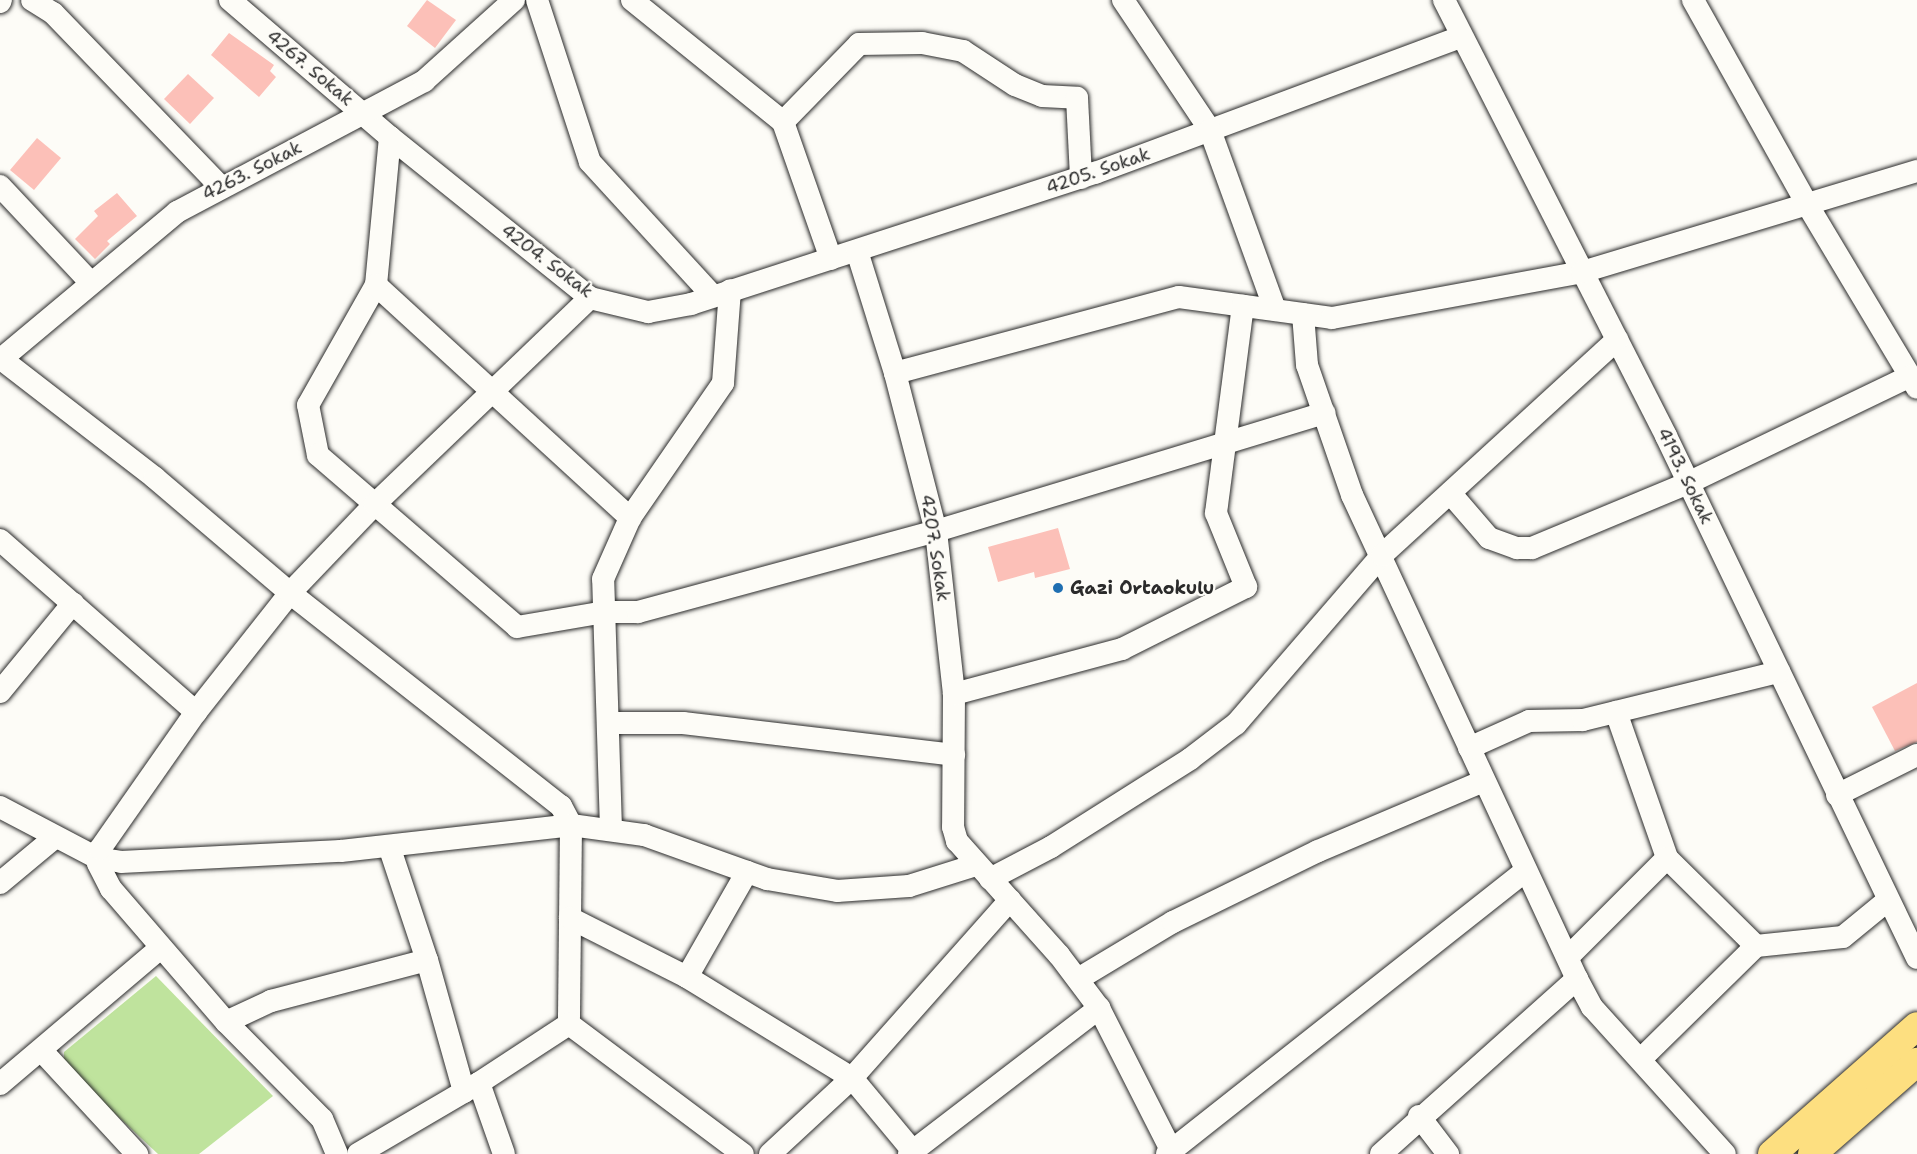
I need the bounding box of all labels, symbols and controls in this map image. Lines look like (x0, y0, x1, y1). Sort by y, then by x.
street label: 4267. Sokak (262, 25, 358, 111)
street label: 4263. Sokak (199, 137, 305, 205)
street label: 4205. Sokak (1043, 143, 1153, 199)
street label: 4204. Sokak (497, 219, 597, 303)
street label: 4193. Sokak (1652, 424, 1718, 528)
street label: 4207. Sokak (916, 493, 954, 603)
place label: Gazi Ortaokulu (1070, 577, 1214, 599)
marker: Gazi Ortaokulu (1051, 581, 1065, 595)

